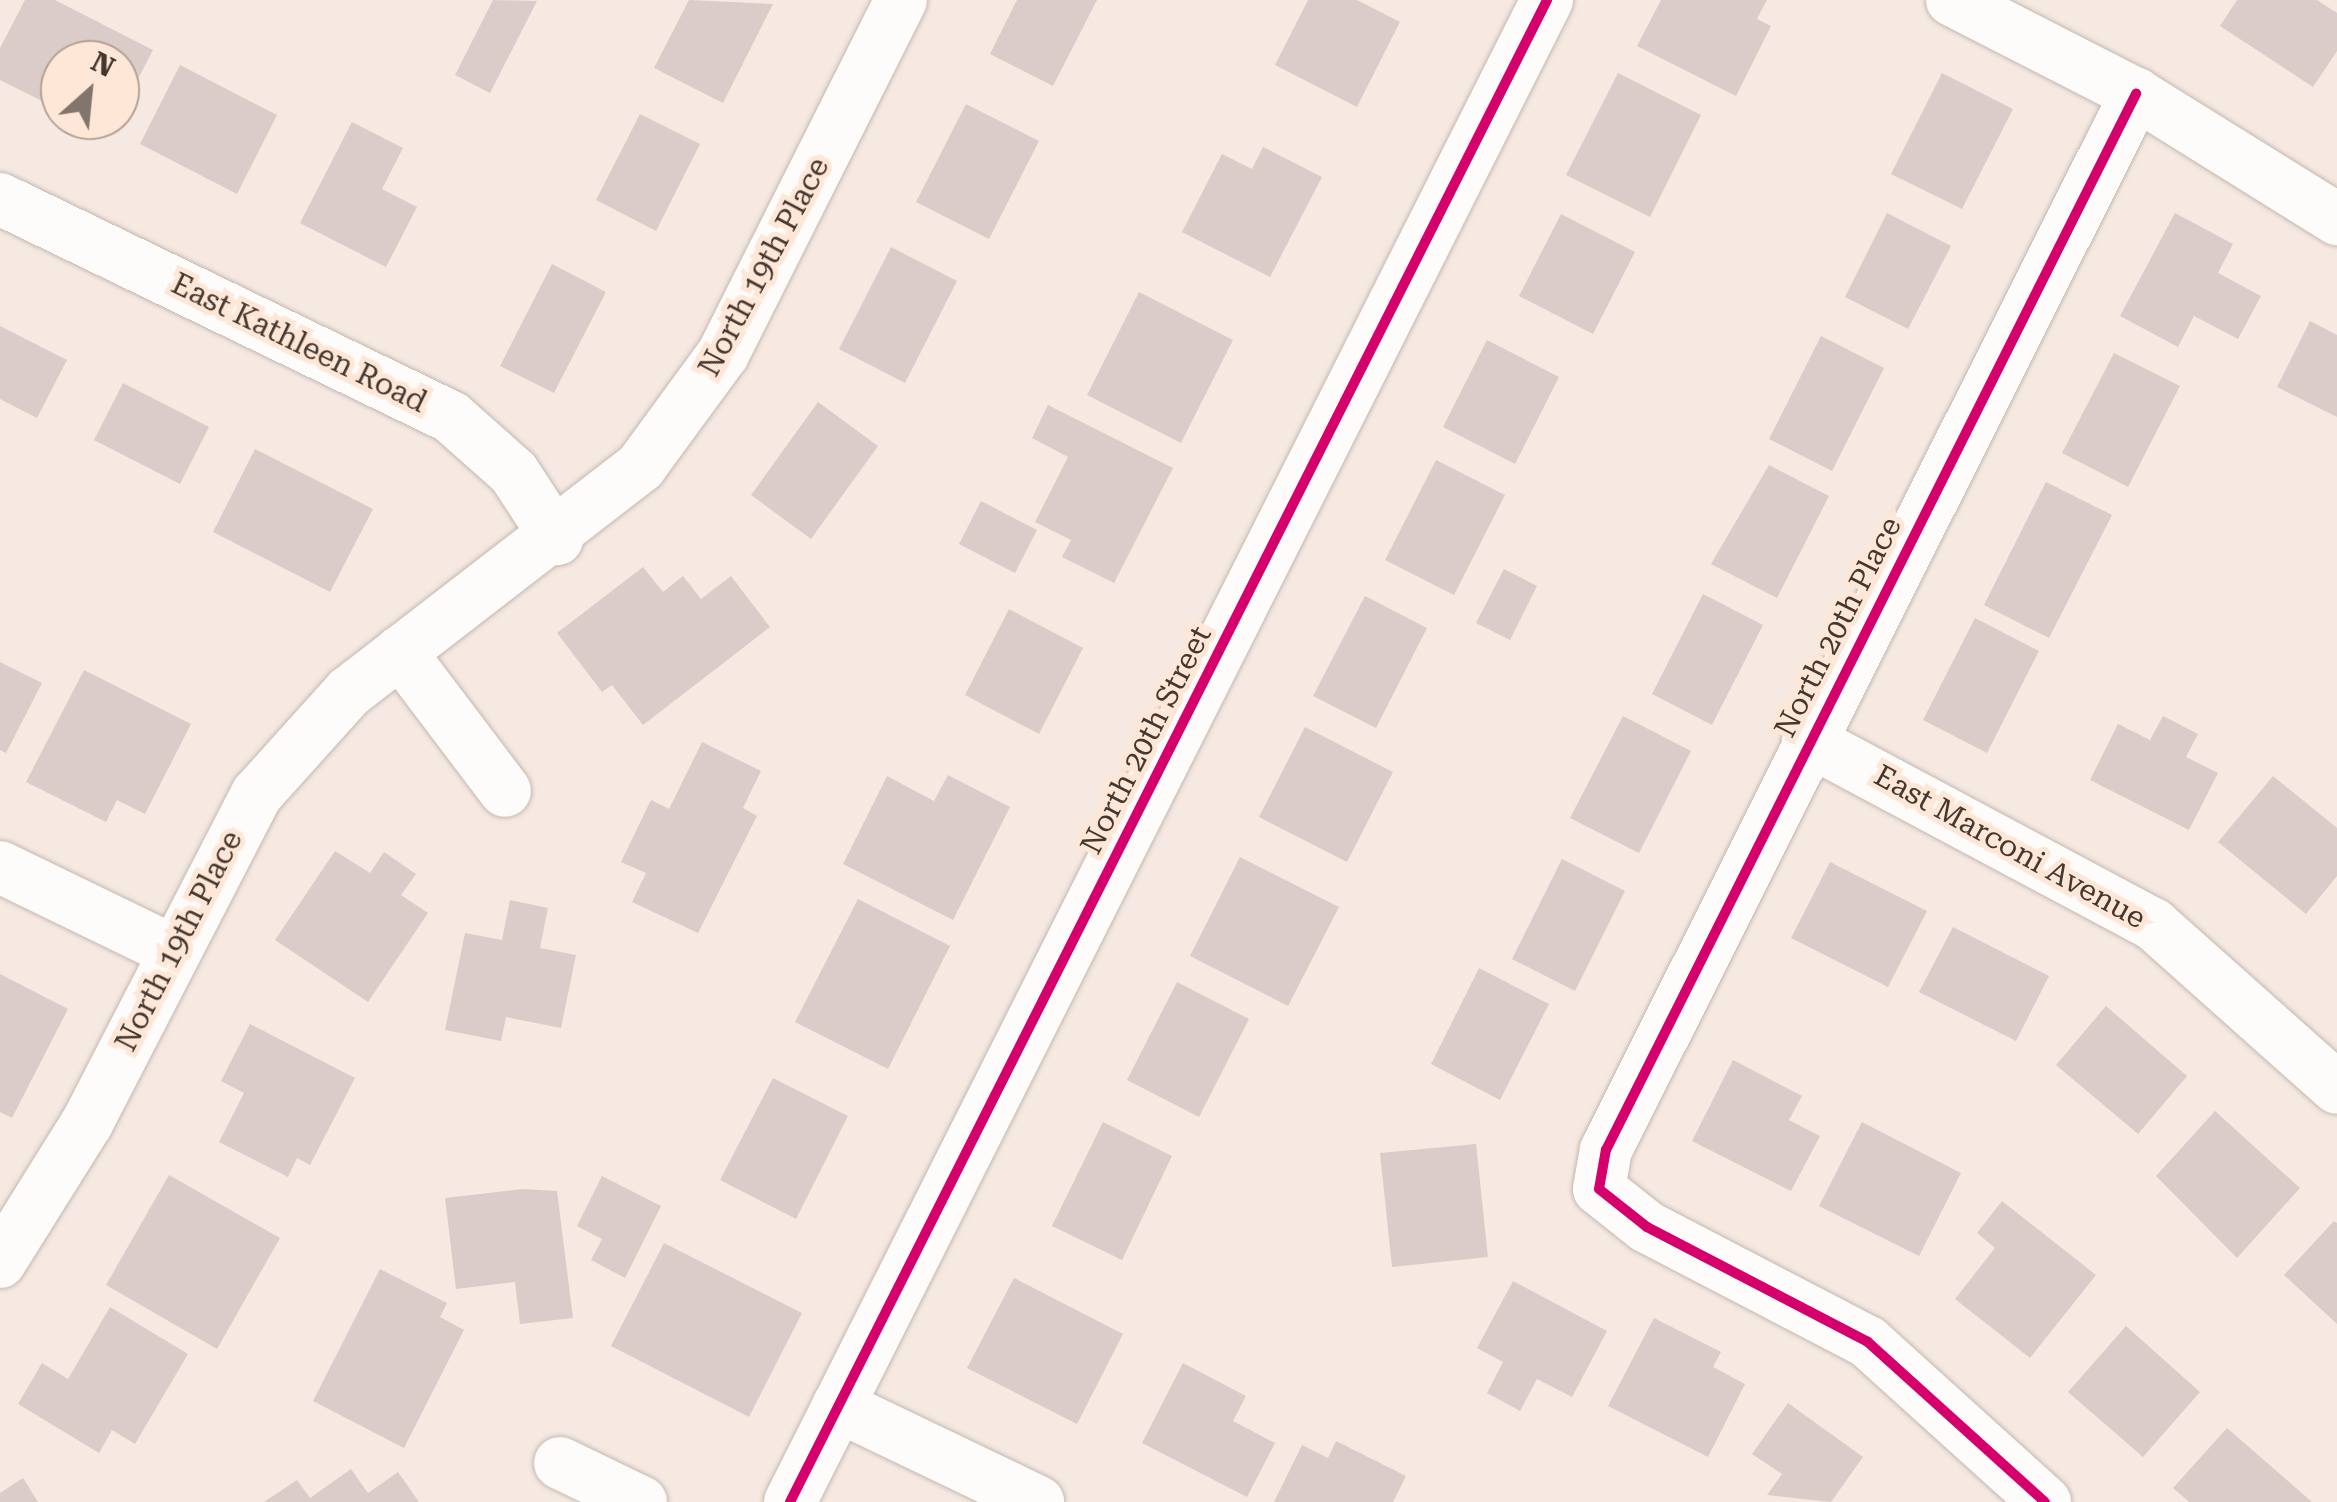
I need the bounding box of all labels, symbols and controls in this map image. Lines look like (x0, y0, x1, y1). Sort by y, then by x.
north arrow (40, 40, 140, 140)
text: N (86, 45, 120, 84)
street label: North 19th Place (691, 152, 837, 382)
street label: East Kathleen Road (166, 266, 432, 420)
street label: North 20th Place (1767, 511, 1909, 743)
street label: North 20th Street (1073, 620, 1219, 860)
street label: East Marconi Avenue (1868, 757, 2152, 937)
street label: North 19th Place (108, 825, 250, 1057)

